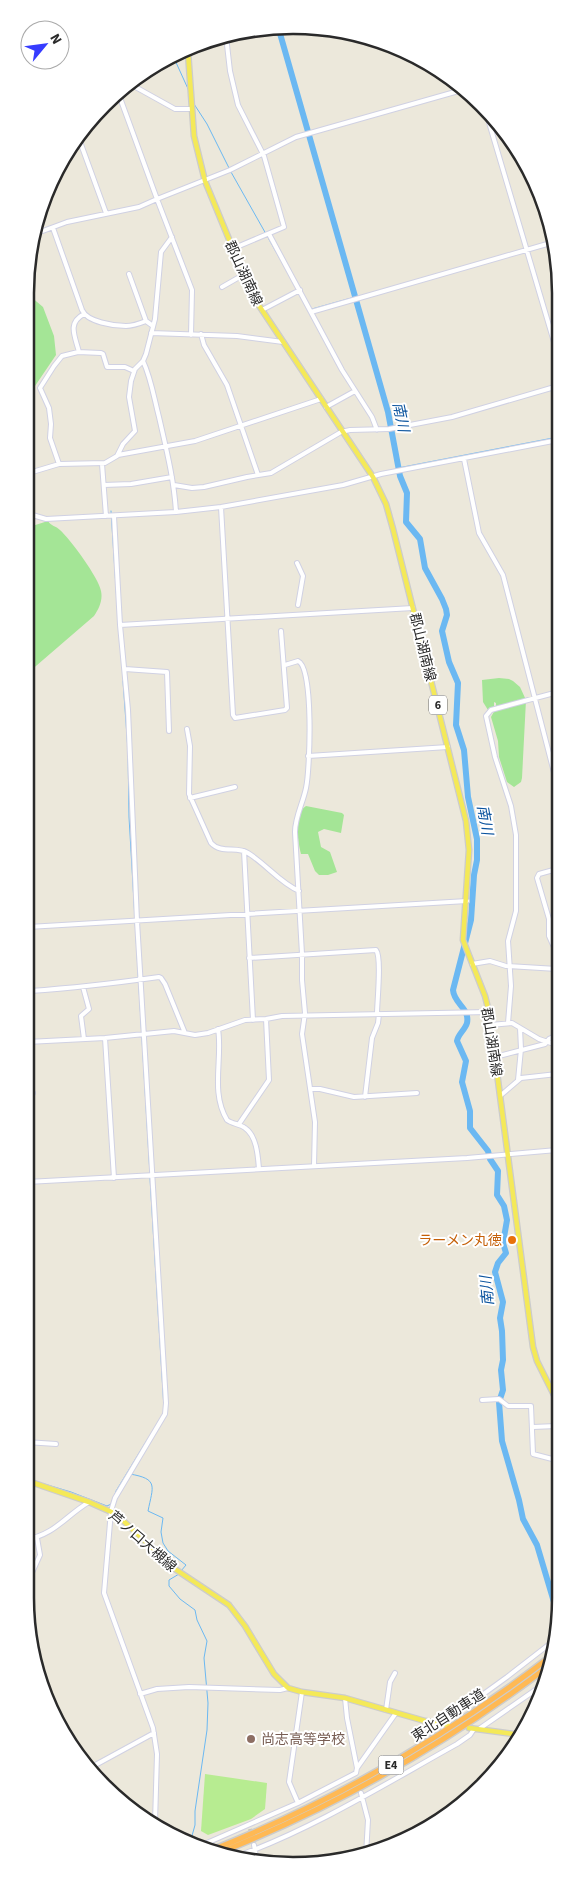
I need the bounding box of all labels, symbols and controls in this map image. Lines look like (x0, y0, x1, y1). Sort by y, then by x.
north arrow (20, 20, 70, 70)
text: N (44, 30, 66, 48)
street label: 郡山湖南線 (219, 237, 267, 309)
water label: 南川 (387, 400, 414, 436)
street label: 郡山湖南線 (404, 611, 440, 684)
road number: 6 (429, 696, 447, 714)
water label: 南川 (472, 803, 498, 839)
street label: 郡山湖南線 (476, 1006, 506, 1078)
place label: ラーメン丸徳 (419, 1231, 502, 1251)
marker: ラーメン丸徳 (506, 1234, 518, 1246)
water label: 南川 (476, 1273, 499, 1307)
street label: 芦ノ口大槻線 (104, 1507, 181, 1577)
street label: 東北自動車道 (408, 1685, 489, 1747)
place label: 尚志高等学校 (261, 1730, 345, 1750)
marker: 尚志高等学校 (245, 1733, 257, 1745)
road number: E4 (378, 1756, 404, 1774)

